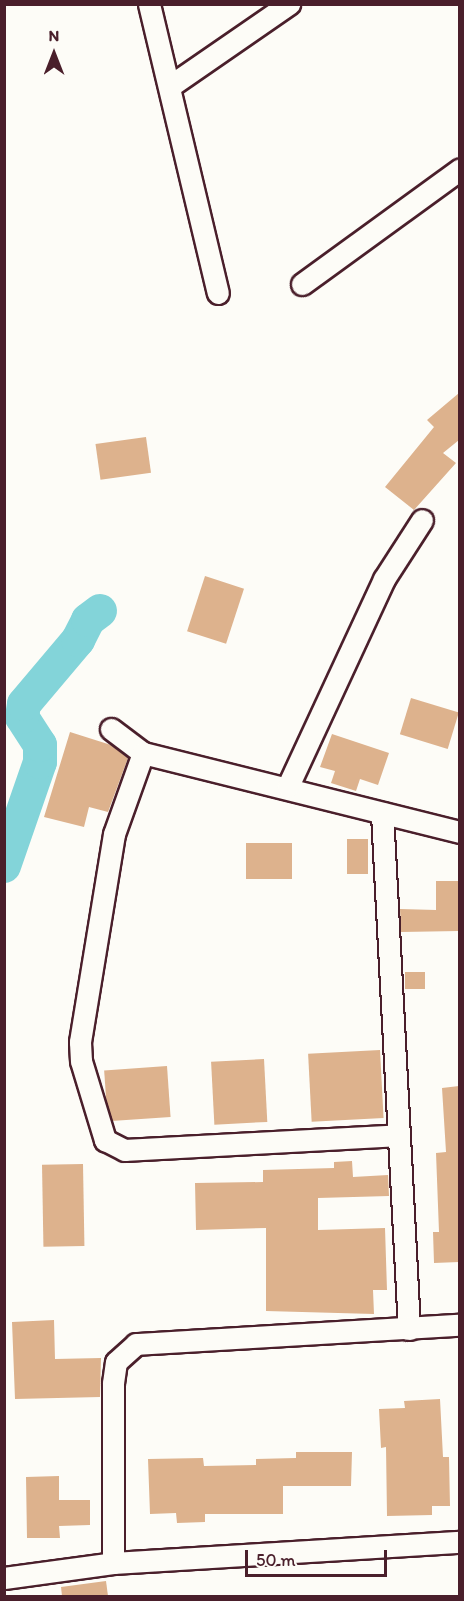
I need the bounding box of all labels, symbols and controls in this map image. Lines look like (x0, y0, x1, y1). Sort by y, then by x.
north arrow (24, 24, 84, 84)
text: N (49, 26, 59, 45)
scale bar (248, 1538, 390, 1576)
text: 50 m (256, 1549, 296, 1571)

